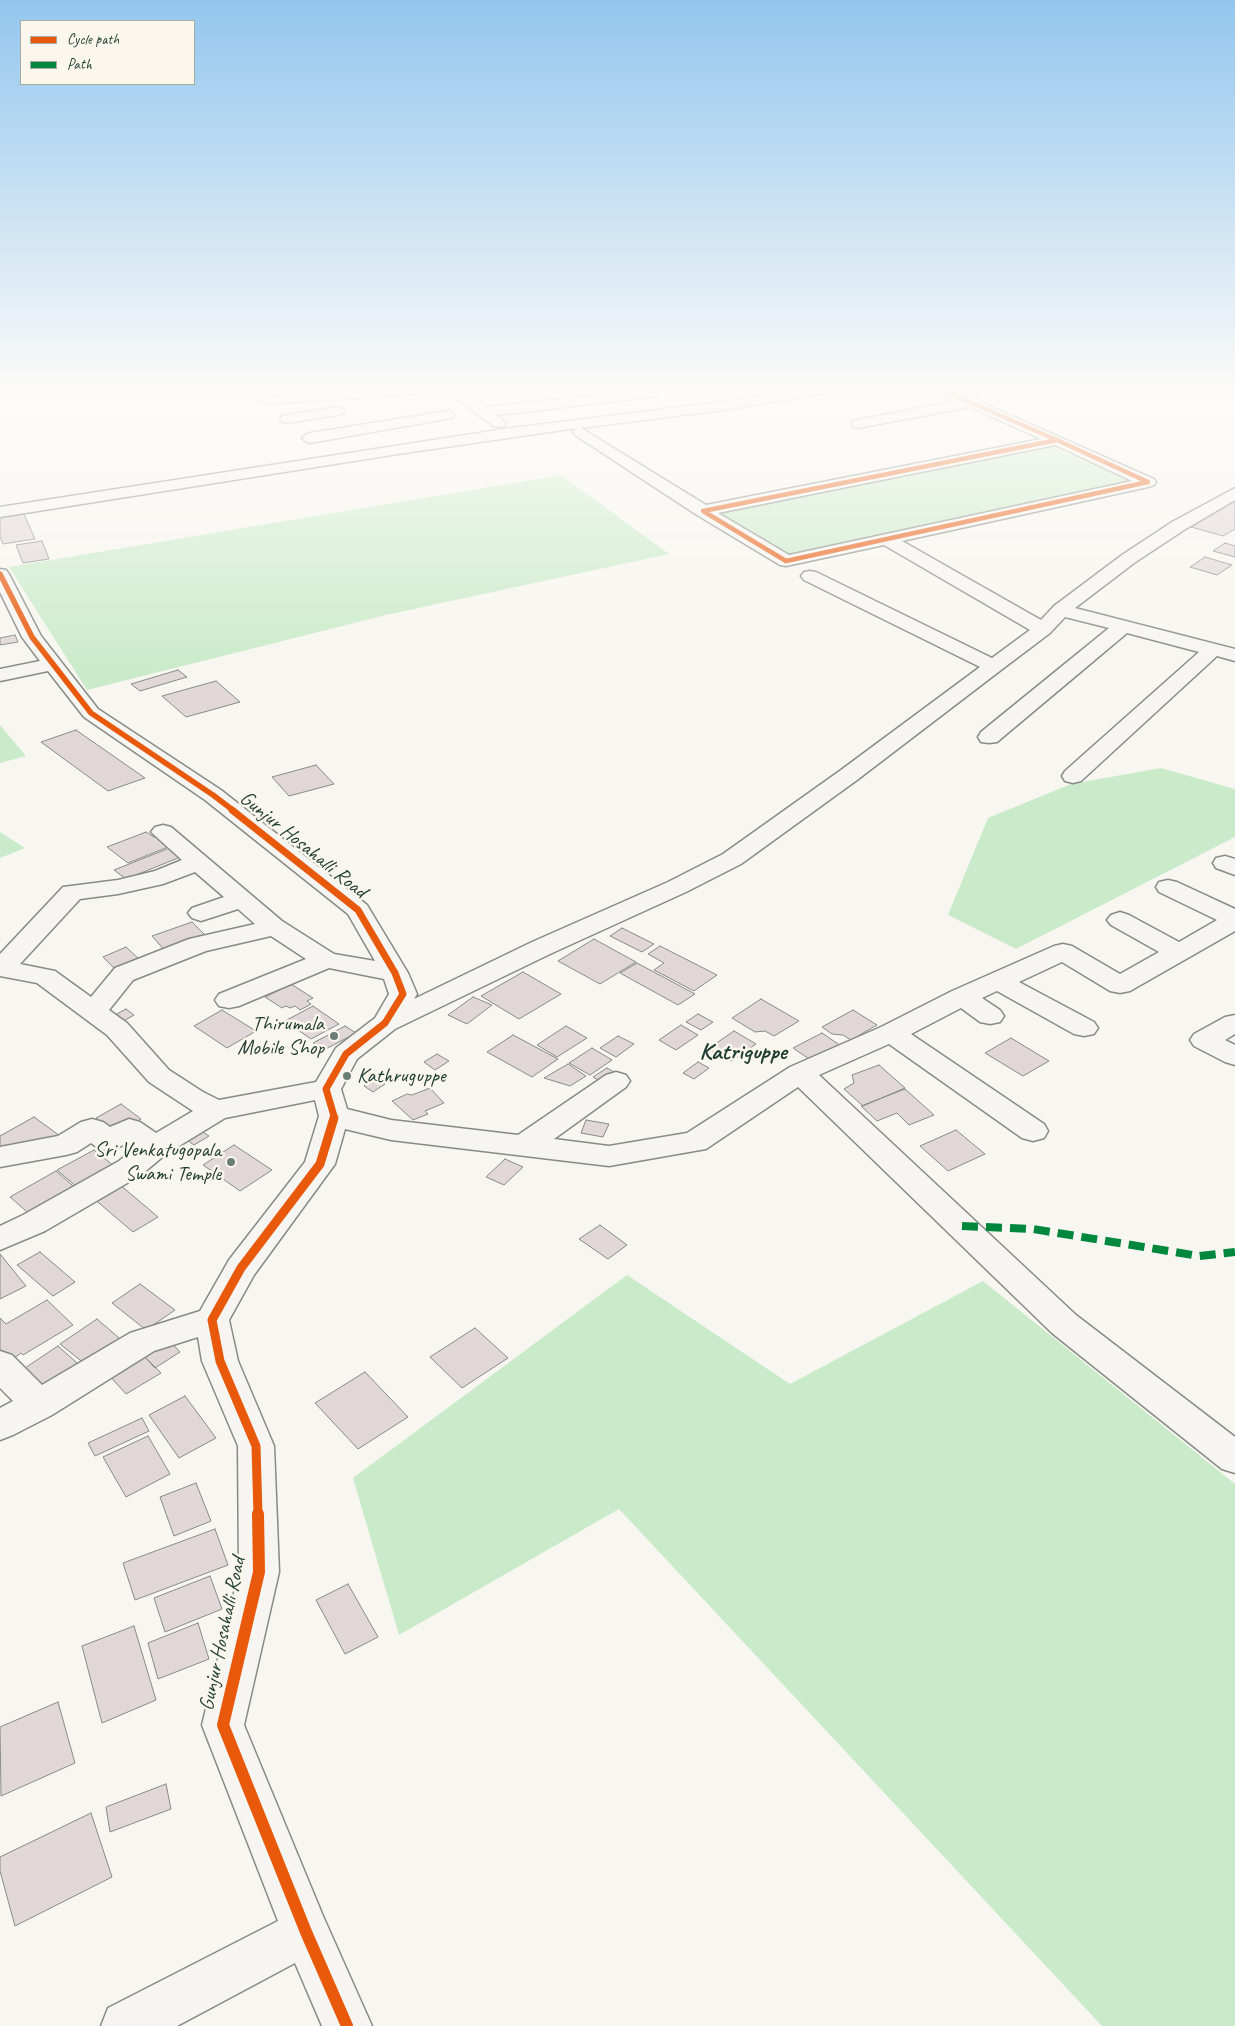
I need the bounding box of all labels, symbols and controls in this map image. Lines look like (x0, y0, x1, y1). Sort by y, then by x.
legend (20, 20, 195, 85)
text: Cycle path (67, 30, 119, 49)
text: Path (67, 55, 92, 74)
street label: Gunjur Hosahalli Road (234, 786, 372, 904)
place label: Thirumala Mobile Shop (237, 1011, 324, 1061)
marker: Thirumala Mobile Shop (328, 1030, 340, 1042)
district label: Katriguppe (700, 1039, 786, 1067)
place label: Kathruguppe (357, 1063, 446, 1089)
marker: Kathruguppe (341, 1070, 353, 1082)
place label: Sri Venkatugopala Swami Temple (94, 1137, 221, 1187)
marker: Sri Venkatugopala Swami Temple (225, 1156, 237, 1168)
street label: Gunjur Hosahalli Road (194, 1555, 252, 1713)

